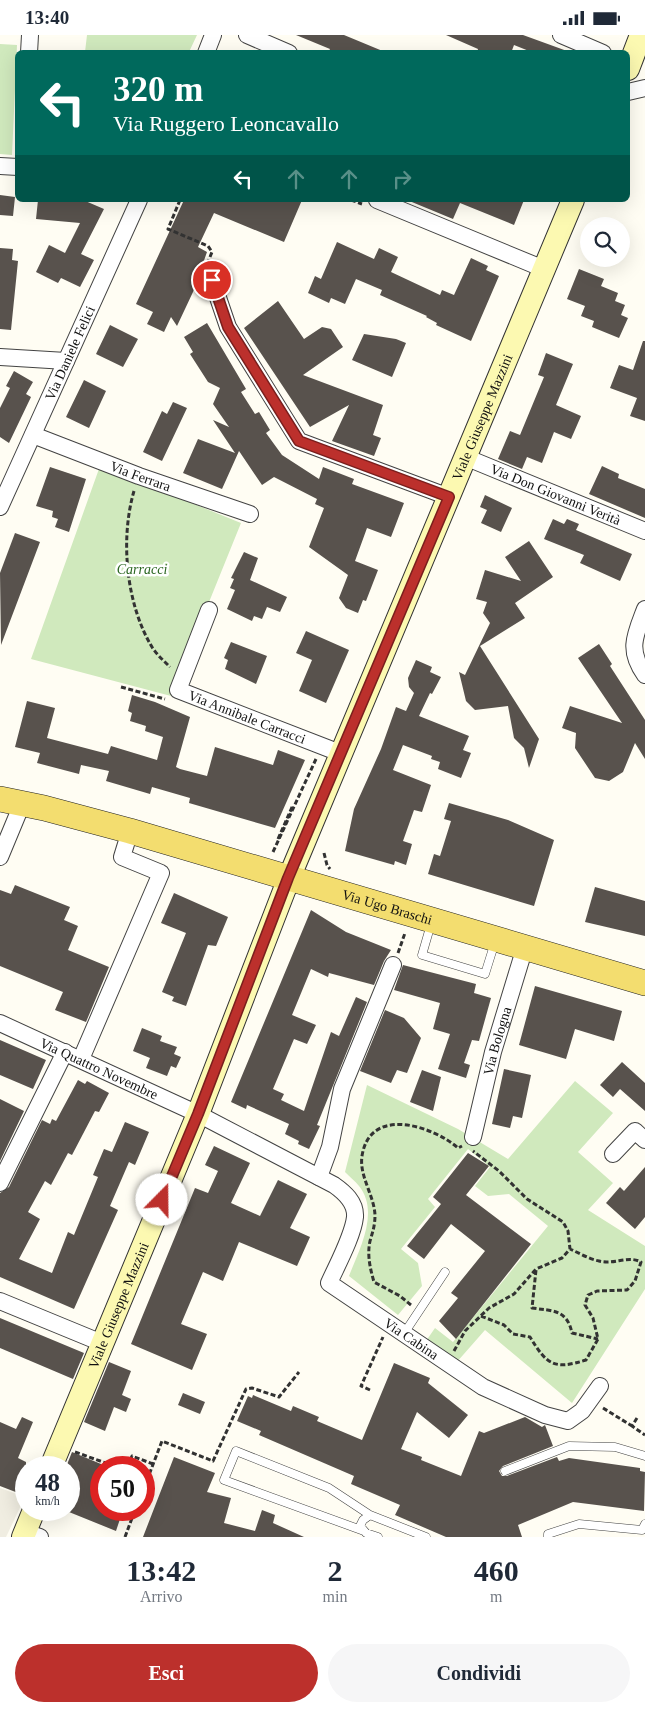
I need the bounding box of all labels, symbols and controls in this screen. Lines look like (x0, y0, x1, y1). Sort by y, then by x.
text: 13:40 (25, 7, 69, 28)
icon: left (30, 70, 95, 135)
text: 320 m (113, 70, 203, 109)
text: Via Ruggero Leoncavallo (113, 111, 339, 136)
icon: left (229, 165, 257, 193)
icon: ahead (282, 165, 310, 193)
icon: ahead (335, 165, 363, 193)
icon: right (388, 165, 416, 193)
map controls (580, 217, 630, 267)
button: search (580, 217, 630, 267)
pin (191, 259, 233, 301)
icon: arrive (198, 266, 226, 294)
street label: Via Daniele Felici (42, 303, 98, 403)
street label: Viale Giuseppe Mazzini (449, 352, 515, 482)
street label: Via Ferrara (108, 458, 173, 494)
street label: Via Don Giovanni Verità (488, 461, 624, 528)
park label: Carracci (117, 562, 167, 577)
street label: Via Annibale Carracci (186, 687, 308, 746)
street label: Via Ugo Braschi (340, 886, 434, 927)
street label: Via Bologna (480, 1004, 514, 1077)
street label: Via Quattro Novembre (38, 1035, 160, 1102)
position arrow (135, 1173, 187, 1225)
street label: Viale Giuseppe Mazzini (85, 1240, 151, 1371)
street label: Via Cabina (381, 1315, 442, 1363)
speed limit sign: 50 (90, 1456, 155, 1521)
text: 48 (35, 1469, 60, 1496)
text: km/h (35, 1494, 60, 1508)
text: 13:42 (126, 1554, 196, 1587)
text: 2 (327, 1554, 342, 1587)
text: 460 (474, 1554, 519, 1587)
text: Arrivo (140, 1588, 183, 1605)
text: min (323, 1588, 347, 1605)
text: m (490, 1588, 502, 1605)
button: Esci (15, 1644, 318, 1702)
button: Condividi (328, 1644, 630, 1702)

